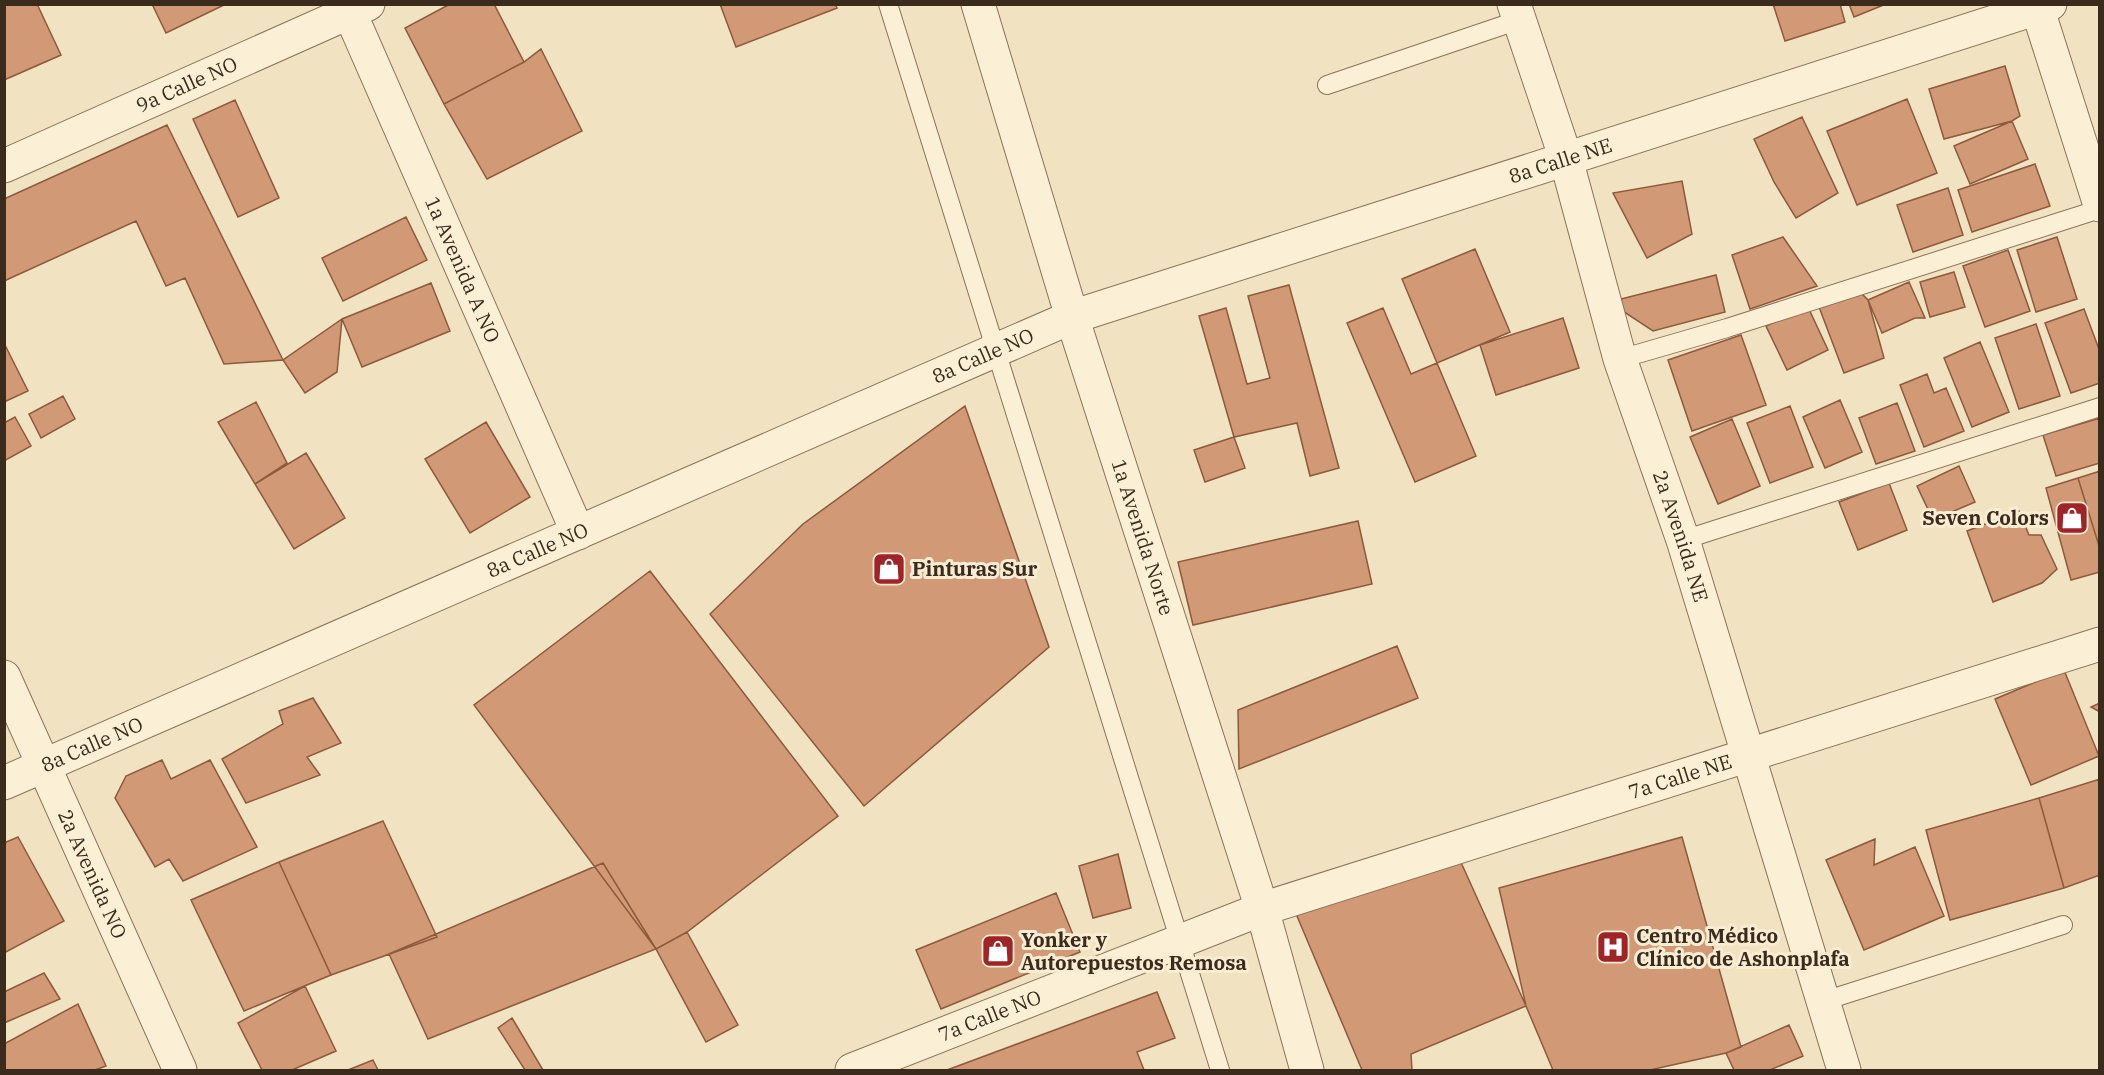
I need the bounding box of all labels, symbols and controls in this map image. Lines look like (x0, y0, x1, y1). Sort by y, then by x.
street label: 9a Calle NO (131, 50, 242, 119)
street label: 8a Calle NE (1505, 131, 1615, 189)
street label: 1a Avenida A NO (419, 192, 507, 347)
street label: 8a Calle NO (928, 321, 1038, 390)
street label: 1a Avenida Norte (1105, 456, 1181, 618)
street label: 2a Avenida NE (1647, 467, 1715, 605)
shop icon: Seven Colors (2054, 500, 2090, 536)
place label: Seven Colors (1922, 504, 2049, 531)
street label: 8a Calle NO (482, 516, 592, 584)
shop icon: Pinturas Sur (871, 551, 907, 587)
place label: Pinturas Sur (912, 555, 1038, 582)
street label: 8a Calle NO (37, 710, 147, 778)
street label: 7a Calle NE (1625, 747, 1735, 805)
street label: 2a Avenida NO (52, 805, 133, 943)
place label: Centro Médico Clínico de Ashonplafa (1636, 922, 1850, 972)
place label: Yonker y Autorepuestos Remosa (1021, 926, 1247, 976)
hospital icon: Centro Médico Clínico de Ashonplafa (1595, 929, 1631, 965)
shop icon: Yonker y Autorepuestos Remosa (980, 933, 1016, 969)
street label: 7a Calle NO (934, 983, 1045, 1048)

